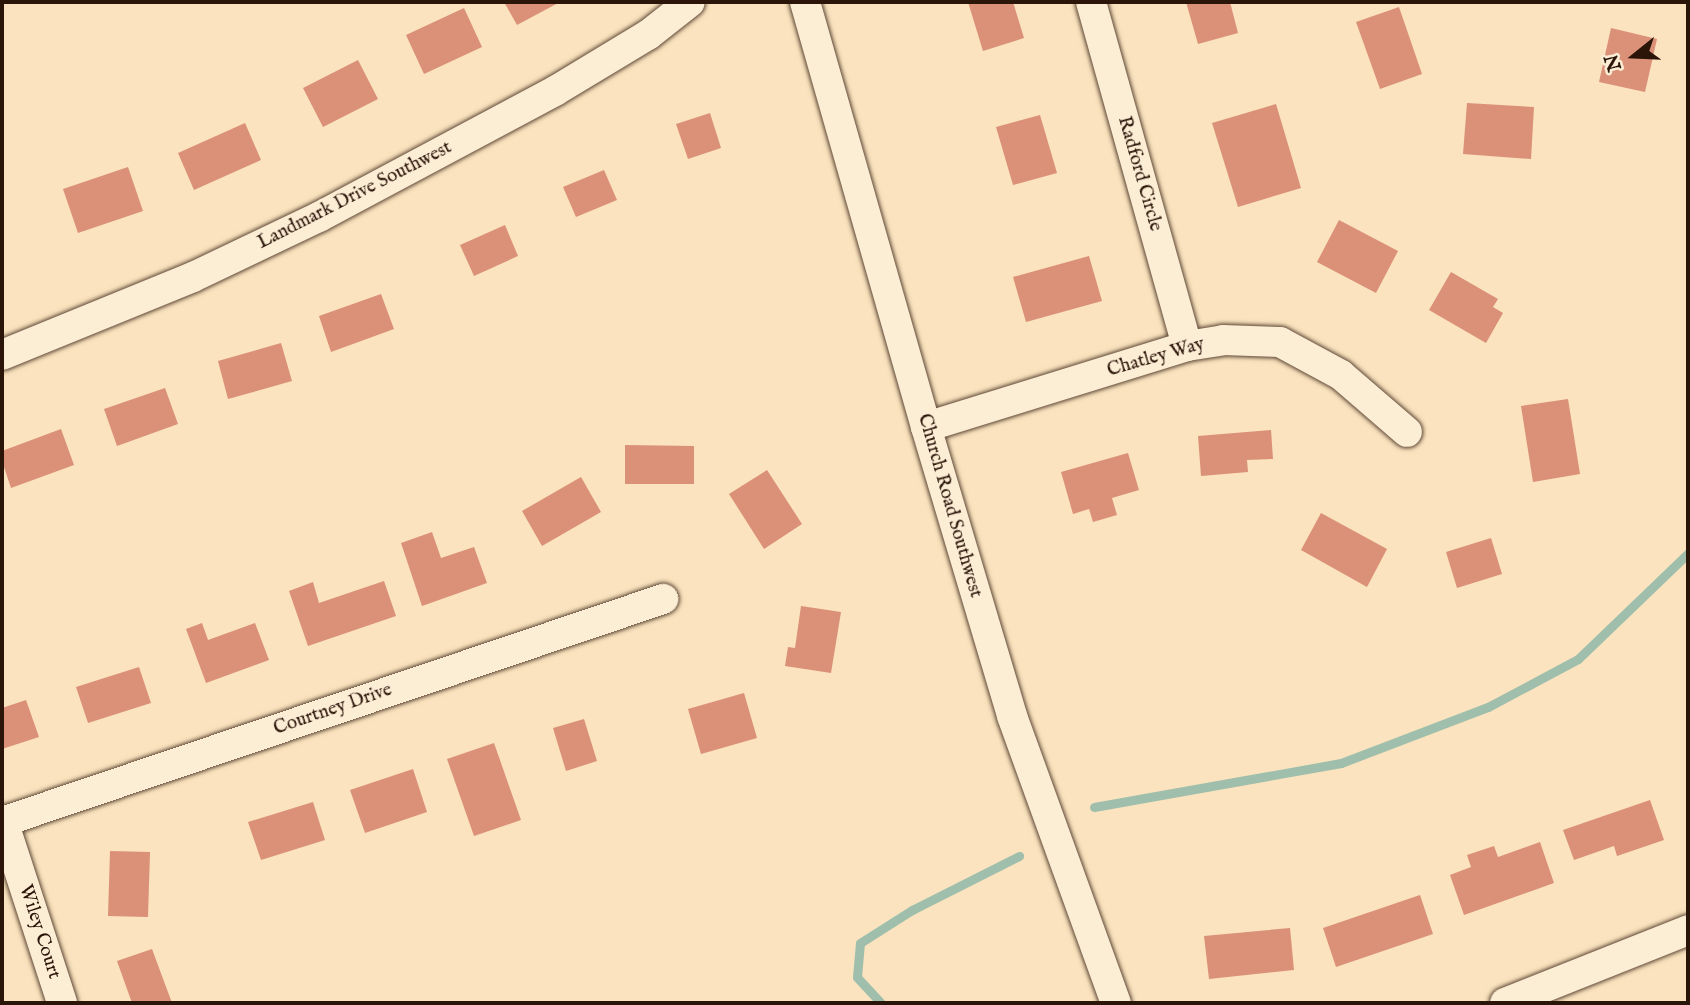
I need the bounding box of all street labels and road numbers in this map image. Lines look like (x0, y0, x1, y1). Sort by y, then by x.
street label: Radford Circle (1112, 114, 1166, 234)
street label: Landmark Drive Southwest (254, 137, 456, 255)
street label: Chatley Way (1105, 333, 1207, 383)
street label: Church Road Southwest (912, 411, 986, 601)
street label: Courtney Drive (271, 679, 395, 741)
street label: Wiley Court (13, 882, 65, 982)

